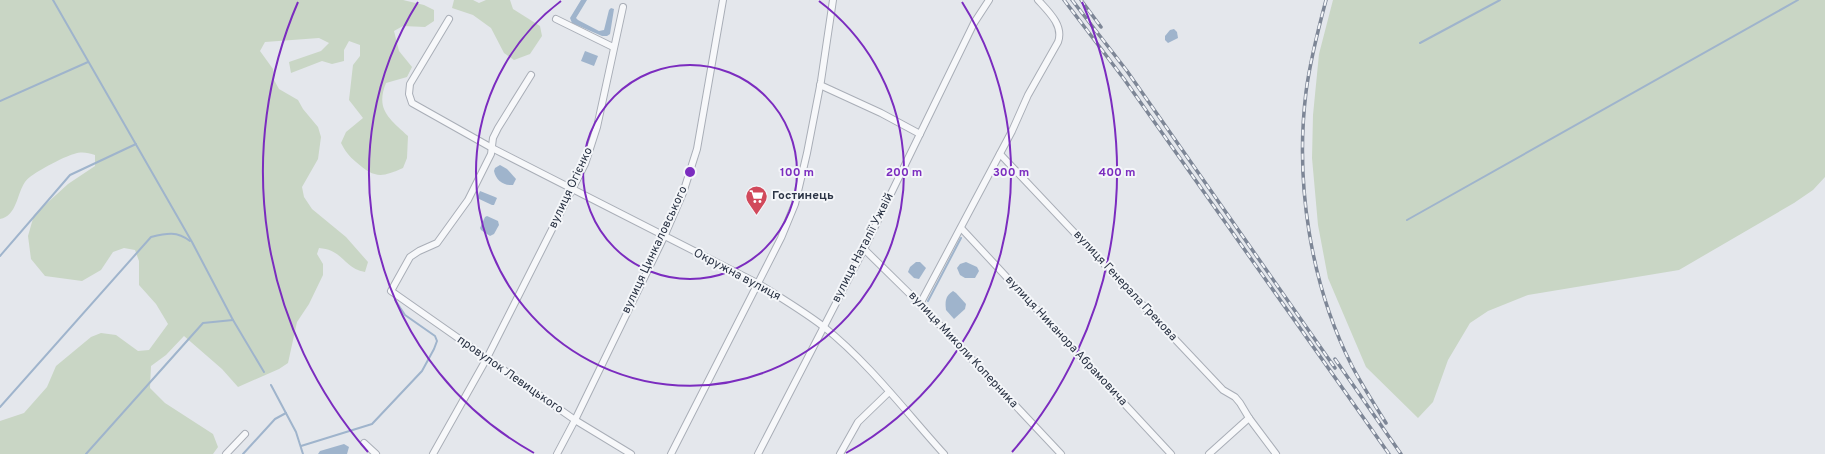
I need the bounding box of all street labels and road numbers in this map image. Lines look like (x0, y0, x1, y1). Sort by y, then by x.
street label: вулиця Огієнко (545, 145, 597, 231)
street label: вулиця Цинкаловського (618, 183, 692, 316)
street label: вулиця Наталії Ужвій (828, 190, 898, 306)
street label: вулиця Генерала Грекова (1069, 227, 1181, 345)
street label: Окружна вулиця (691, 245, 783, 305)
street label: вулиця Никанора Абрамовича (1001, 273, 1131, 409)
street label: вулиця Миколи Коперника (905, 288, 1021, 412)
street label: провулок Левицького (454, 332, 566, 418)

